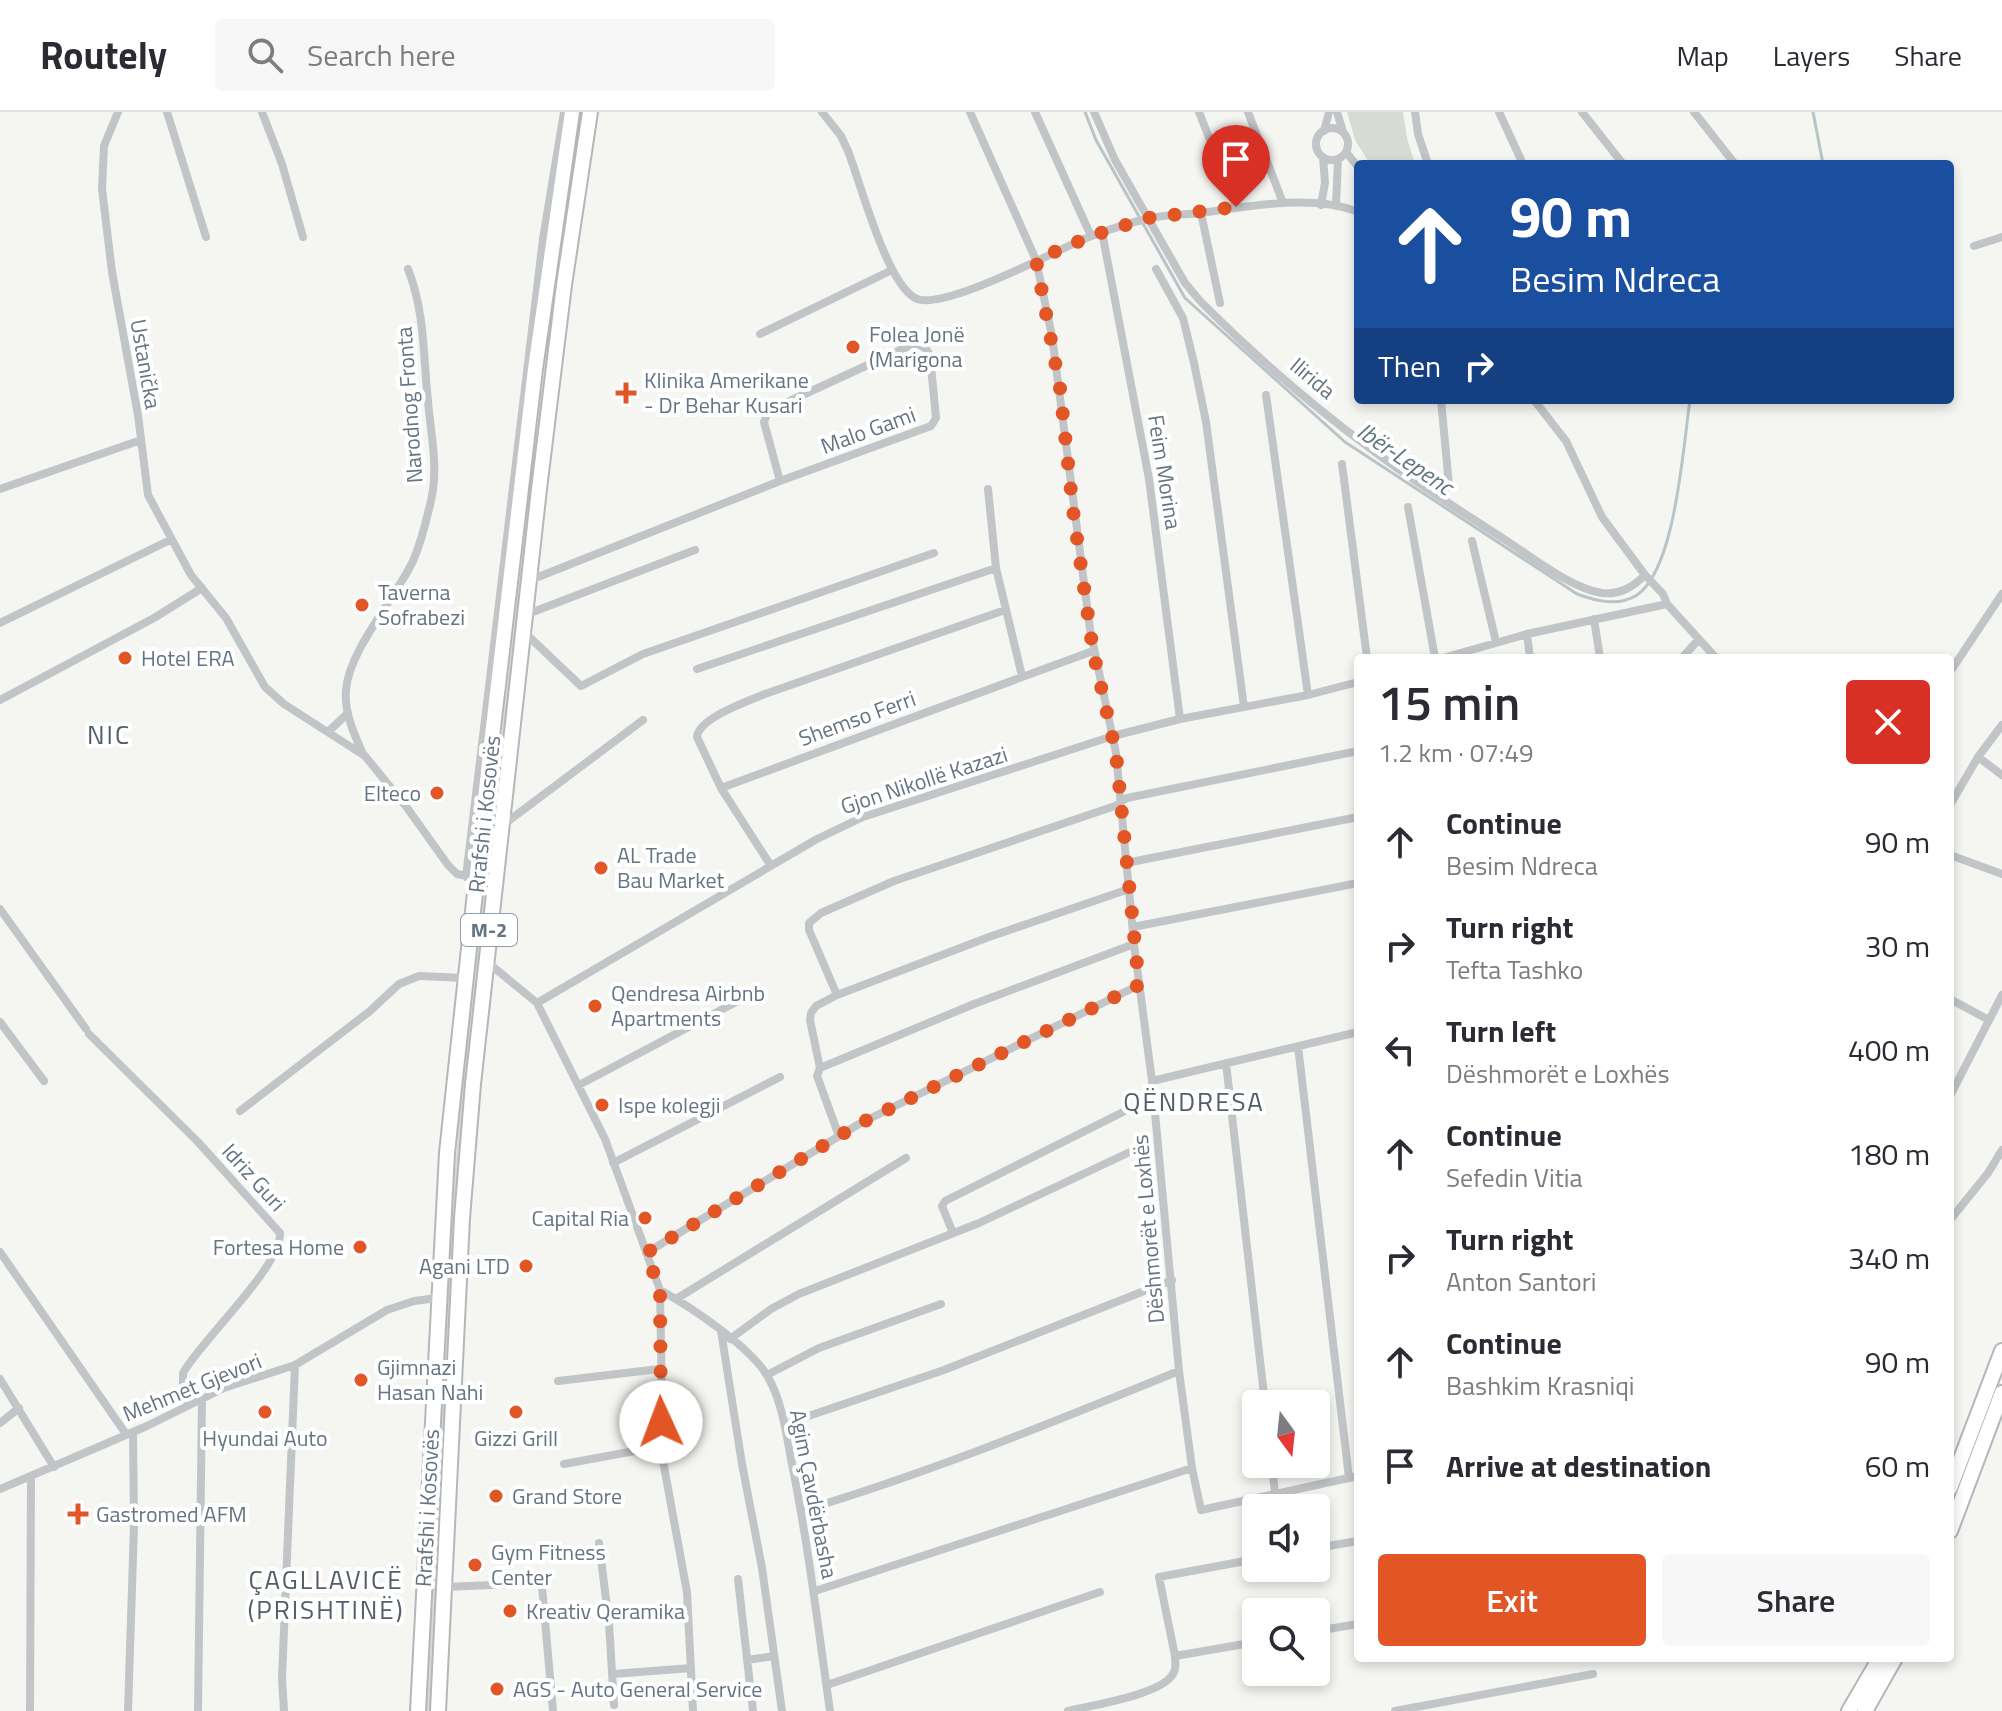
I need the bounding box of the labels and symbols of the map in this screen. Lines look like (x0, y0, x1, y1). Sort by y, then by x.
pin (1202, 125, 1270, 207)
street label: Ustanička (121, 316, 171, 412)
place label: Folea Jonë (Marigona (869, 317, 965, 376)
street label: Narodnog Fronta (387, 326, 431, 484)
marker: Folea Jonë (Marigona (844, 338, 862, 356)
street label: Ilirida (1283, 349, 1343, 407)
place label: Klinika Amerikane - Dr Behar Kusari (644, 363, 809, 422)
marker: Klinika Amerikane - Dr Behar Kusari (615, 382, 637, 404)
street label: Malo Gami (816, 397, 920, 463)
street label: Feim Morina (1139, 412, 1191, 532)
water label: Ibër-Lepenc (1350, 413, 1463, 505)
place label: Taverna Sofrabezi (378, 575, 465, 634)
marker: Taverna Sofrabezi (353, 596, 371, 614)
place label: Hotel ERA (141, 641, 235, 675)
marker: Hotel ERA (116, 649, 134, 667)
street label: Shemso Ferri (794, 681, 920, 755)
district label: NIC (87, 715, 131, 754)
street label: Rrafshi i Kosovës (459, 734, 509, 894)
street label: Gjon Nikollë Kazazi (836, 737, 1012, 823)
place label: Elteco (364, 776, 421, 810)
marker: Elteco (428, 784, 446, 802)
place label: AL Trade Bau Market (617, 838, 725, 897)
marker: AL Trade Bau Market (592, 859, 610, 877)
road number: M-2 (461, 914, 517, 946)
place label: Qendresa Airbnb Apartments (611, 976, 765, 1035)
marker: Qendresa Airbnb Apartments (586, 997, 604, 1015)
district label: QËNDRESA (1123, 1082, 1265, 1121)
place label: Ispe kolegji (618, 1088, 721, 1122)
marker: Ispe kolegji (593, 1096, 611, 1114)
street label: Dëshmorët e Loxhës (1123, 1133, 1173, 1325)
street label: Idriz Guri (214, 1135, 294, 1219)
place label: Capital Ria (532, 1201, 629, 1235)
marker: Capital Ria (636, 1209, 654, 1227)
place label: Fortesa Home (213, 1230, 344, 1264)
marker: Fortesa Home (351, 1238, 369, 1256)
place label: Agani LTD (419, 1249, 510, 1283)
marker: Agani LTD (517, 1257, 535, 1275)
street label: Mehmet Gjevori (117, 1344, 267, 1430)
place label: Gjimnazi Hasan Nahi (377, 1350, 483, 1409)
marker: Gjimnazi Hasan Nahi (352, 1371, 370, 1389)
position arrow (619, 1380, 703, 1464)
north arrow (1242, 1390, 1330, 1478)
marker: Hyundai Auto (256, 1403, 274, 1421)
marker: Gizzi Grill (507, 1403, 525, 1421)
street label: Agim Çavdërbasha (781, 1407, 847, 1581)
place label: Hyundai Auto (202, 1421, 328, 1455)
place label: Gizzi Grill (474, 1421, 558, 1455)
street label: Rrafshi i Kosovës (406, 1428, 448, 1588)
place label: Grand Store (512, 1479, 622, 1513)
marker: Grand Store (487, 1487, 505, 1505)
place label: Gastromed AFM (96, 1497, 247, 1531)
marker: Gastromed AFM (67, 1503, 89, 1525)
place label: Gym Fitness Center (491, 1535, 606, 1594)
marker: Gym Fitness Center (466, 1556, 484, 1574)
district label: ÇAGLLAVICË (PRISHTINË) (247, 1560, 405, 1629)
place label: Kreativ Qeramika (526, 1594, 685, 1628)
marker: Kreativ Qeramika (501, 1602, 519, 1620)
place label: AGS - Auto General Service (513, 1672, 762, 1706)
marker: AGS - Auto General Service (488, 1680, 506, 1698)

